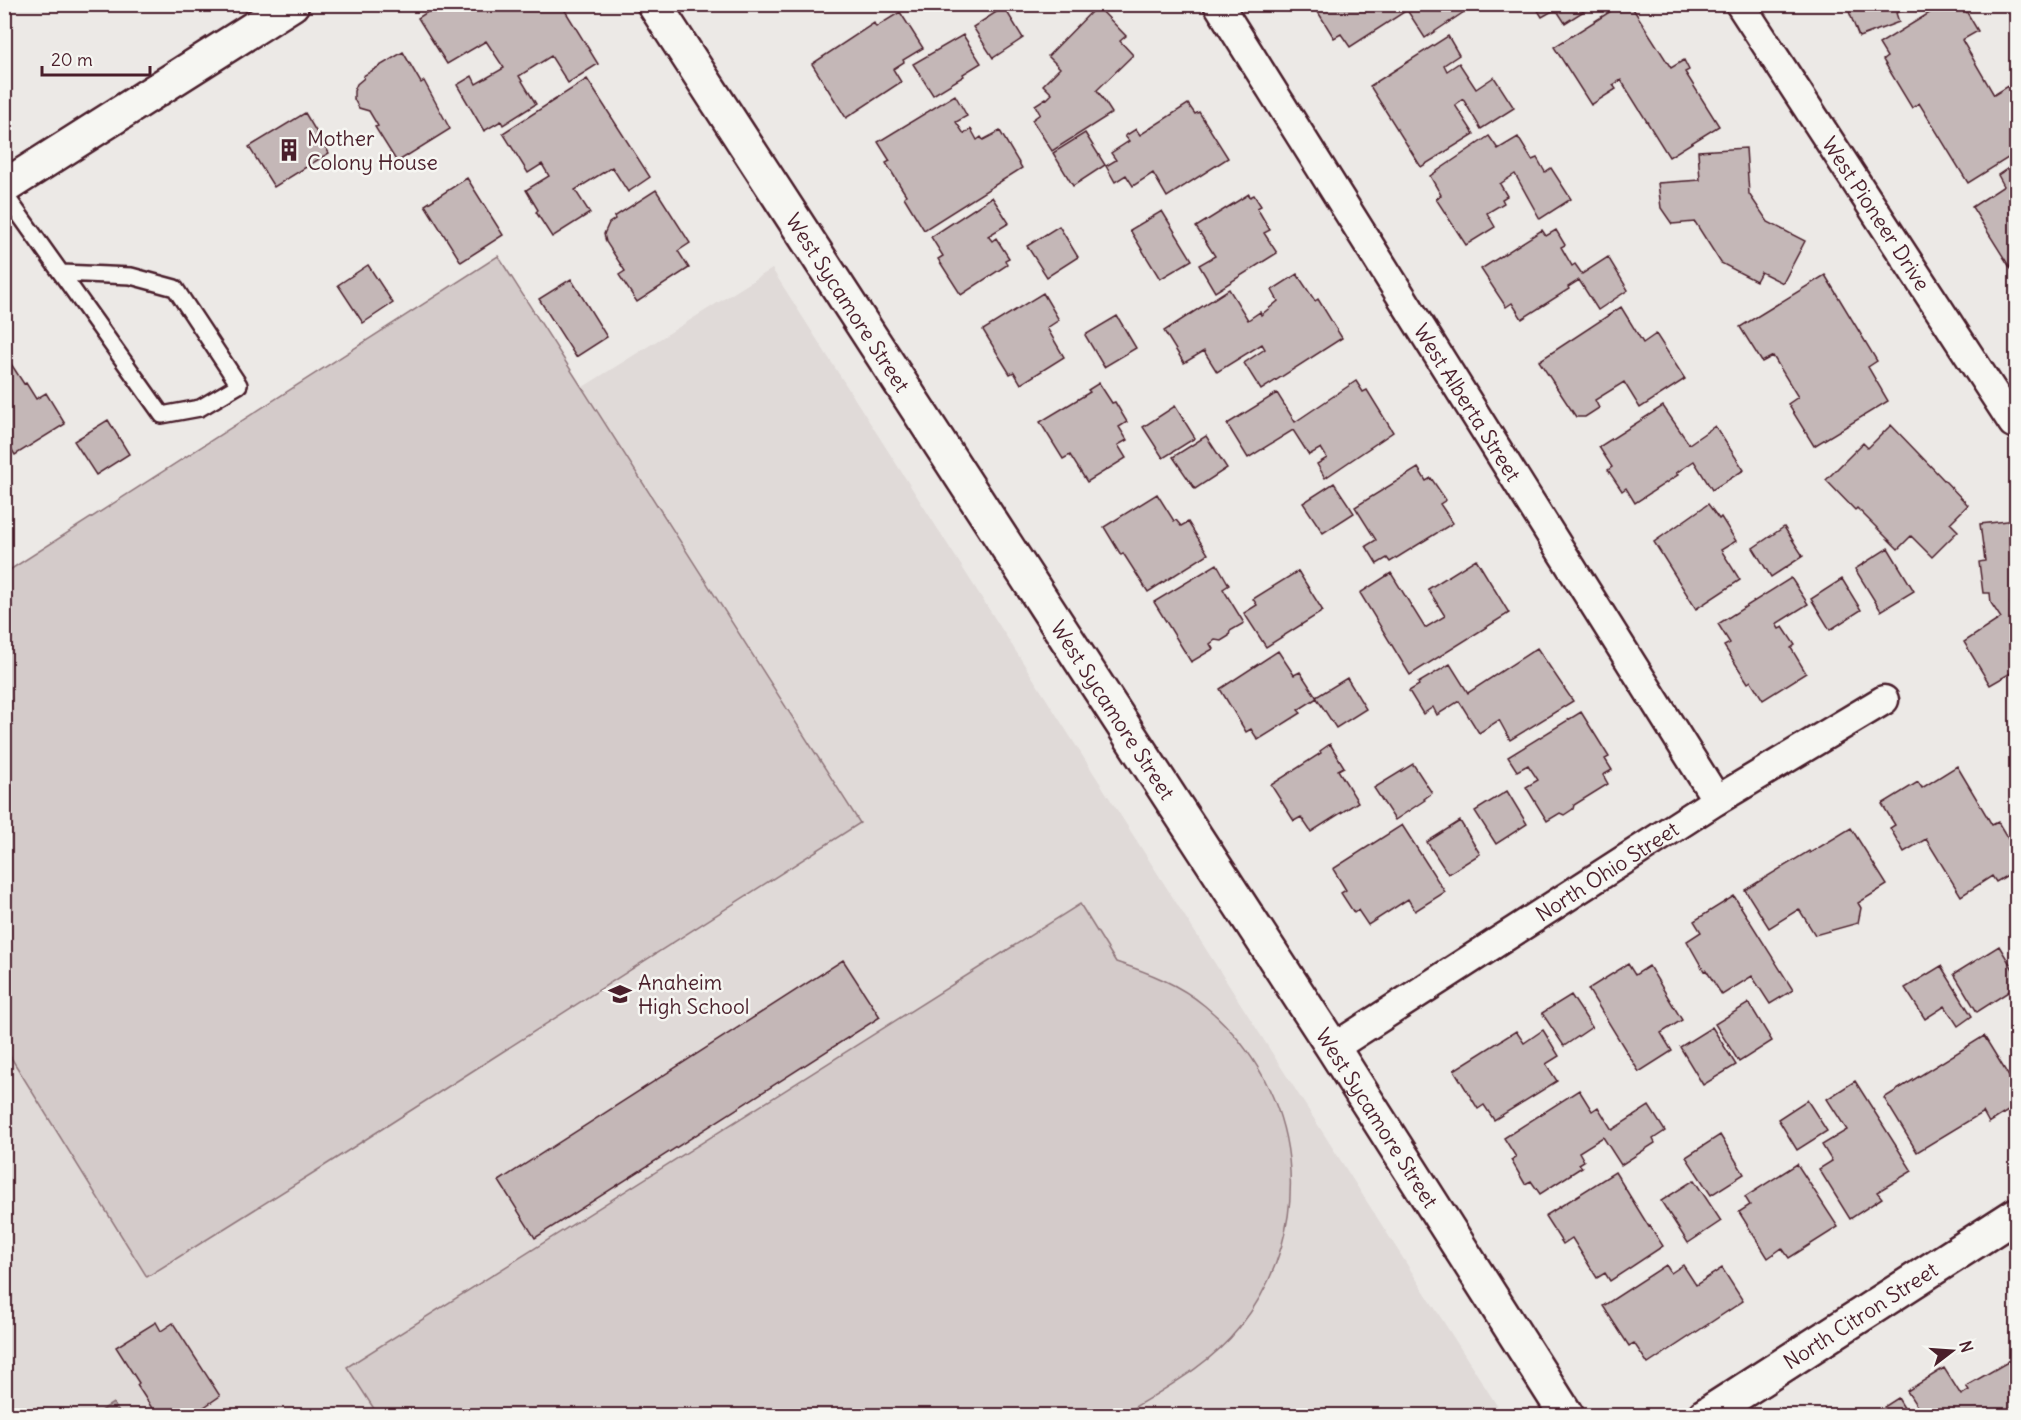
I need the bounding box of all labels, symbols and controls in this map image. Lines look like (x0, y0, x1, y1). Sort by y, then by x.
scale bar (42, 39, 150, 77)
text: 20 m (51, 48, 93, 71)
place label: Mother Colony House (307, 125, 438, 176)
street label: West Pioneer Drive (1816, 131, 1937, 296)
building icon: Mother Colony House (276, 137, 302, 163)
street label: West Sycamore Street (780, 208, 916, 397)
street label: West Alberta Street (1408, 318, 1527, 486)
street label: West Sycamore Street (1045, 615, 1181, 804)
street label: North Ohio Street (1530, 815, 1683, 927)
place label: Anaheim High School (638, 969, 749, 1020)
school or university icon: Anaheim High School (607, 981, 633, 1007)
street label: West Sycamore Street (1310, 1023, 1445, 1213)
street label: North Citron Street (1778, 1256, 1942, 1375)
north arrow (1922, 1321, 1982, 1381)
text: N (1955, 1338, 1978, 1355)

